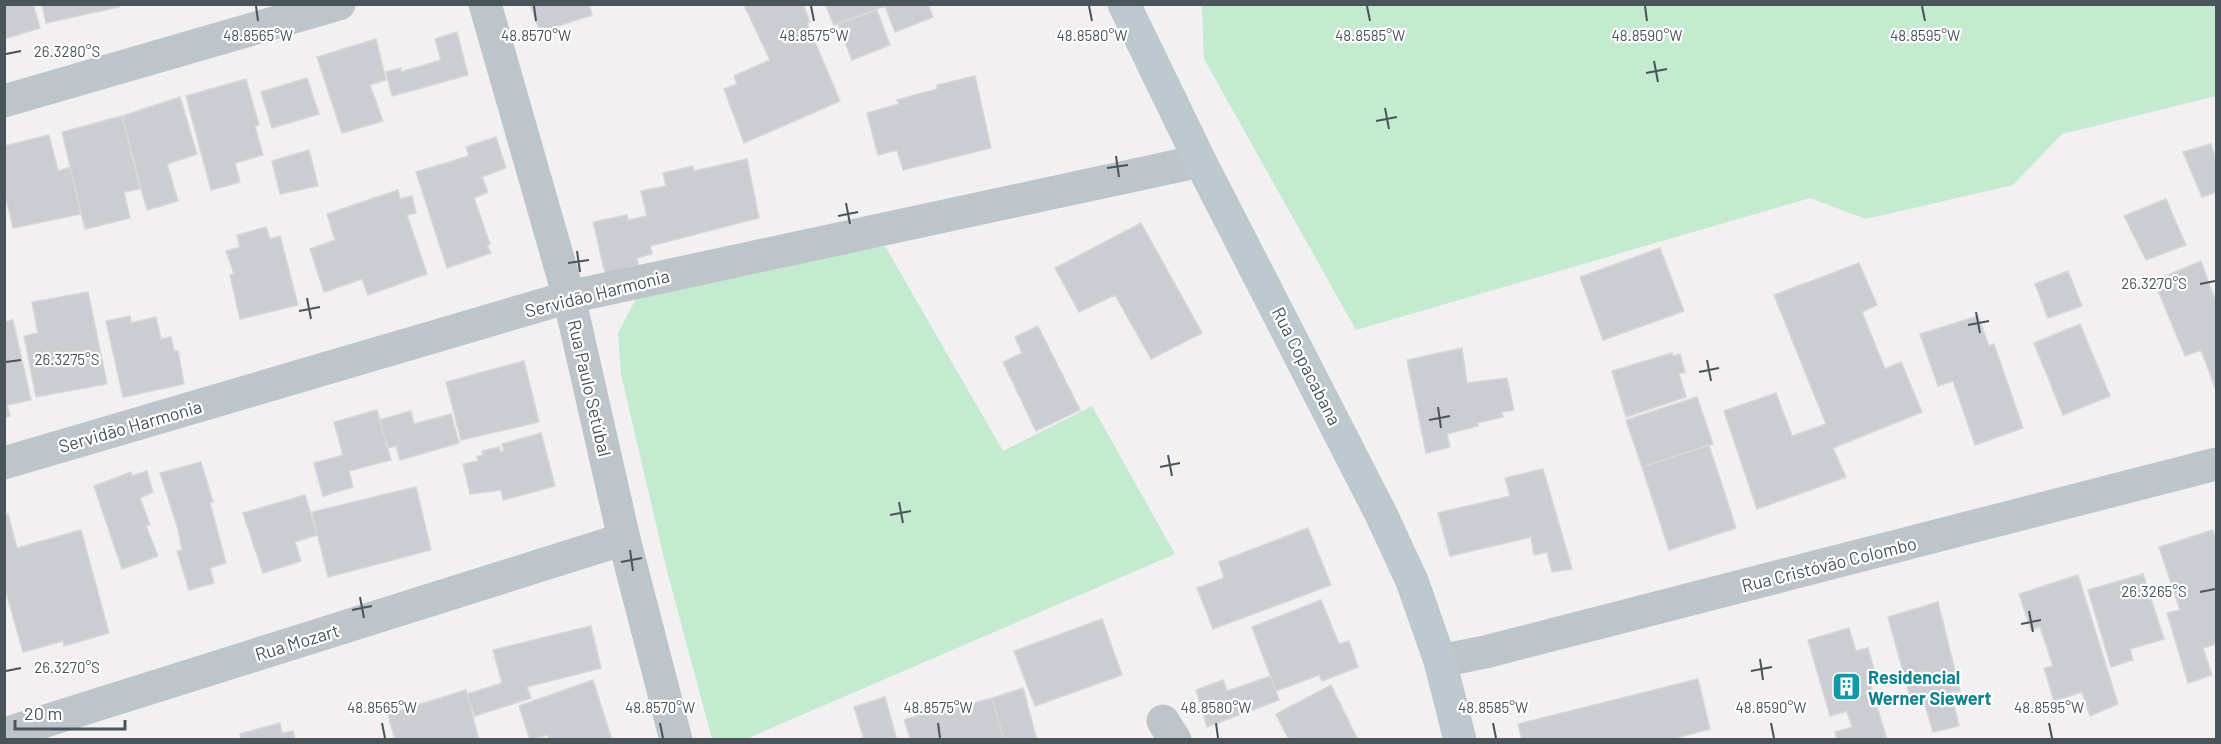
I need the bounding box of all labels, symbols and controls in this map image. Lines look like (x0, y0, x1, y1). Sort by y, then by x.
text: 48.8565°W (223, 26, 293, 44)
text: 48.8570°W (501, 26, 571, 44)
text: 48.8575°W (779, 26, 849, 44)
text: 48.8580°W (1057, 26, 1127, 44)
text: 48.8585°W (1335, 26, 1405, 44)
text: 48.8590°W (1612, 26, 1682, 44)
text: 48.8595°W (1890, 26, 1960, 44)
text: 26.3280°S (34, 42, 100, 60)
street label: Servidão Harmonia (522, 264, 672, 322)
text: 26.3270°S (2121, 274, 2187, 292)
street label: Rua Copacabana (1268, 303, 1346, 429)
street label: Rua Paulo Setúbal (564, 317, 616, 459)
text: 26.3275°S (35, 350, 99, 368)
street label: Servidão Harmonia (56, 395, 204, 457)
street label: Rua Cristóvão Colombo (1739, 532, 1919, 596)
text: 26.3265°S (2121, 582, 2187, 600)
street label: Rua Mozart (252, 619, 342, 665)
text: 26.3270°S (34, 658, 100, 676)
place label: Residencial Werner Siewert (1868, 666, 1991, 709)
building icon: Residencial Werner Siewert (1831, 671, 1863, 703)
scale bar (15, 693, 124, 731)
text: 48.8565°W (347, 698, 417, 716)
text: 48.8570°W (625, 698, 695, 716)
text: 48.8575°W (903, 698, 973, 716)
text: 48.8580°W (1181, 698, 1251, 716)
text: 48.8585°W (1458, 698, 1528, 716)
text: 48.8590°W (1736, 698, 1806, 716)
text: 48.8595°W (2014, 698, 2084, 716)
text: 20 m (24, 702, 62, 724)

